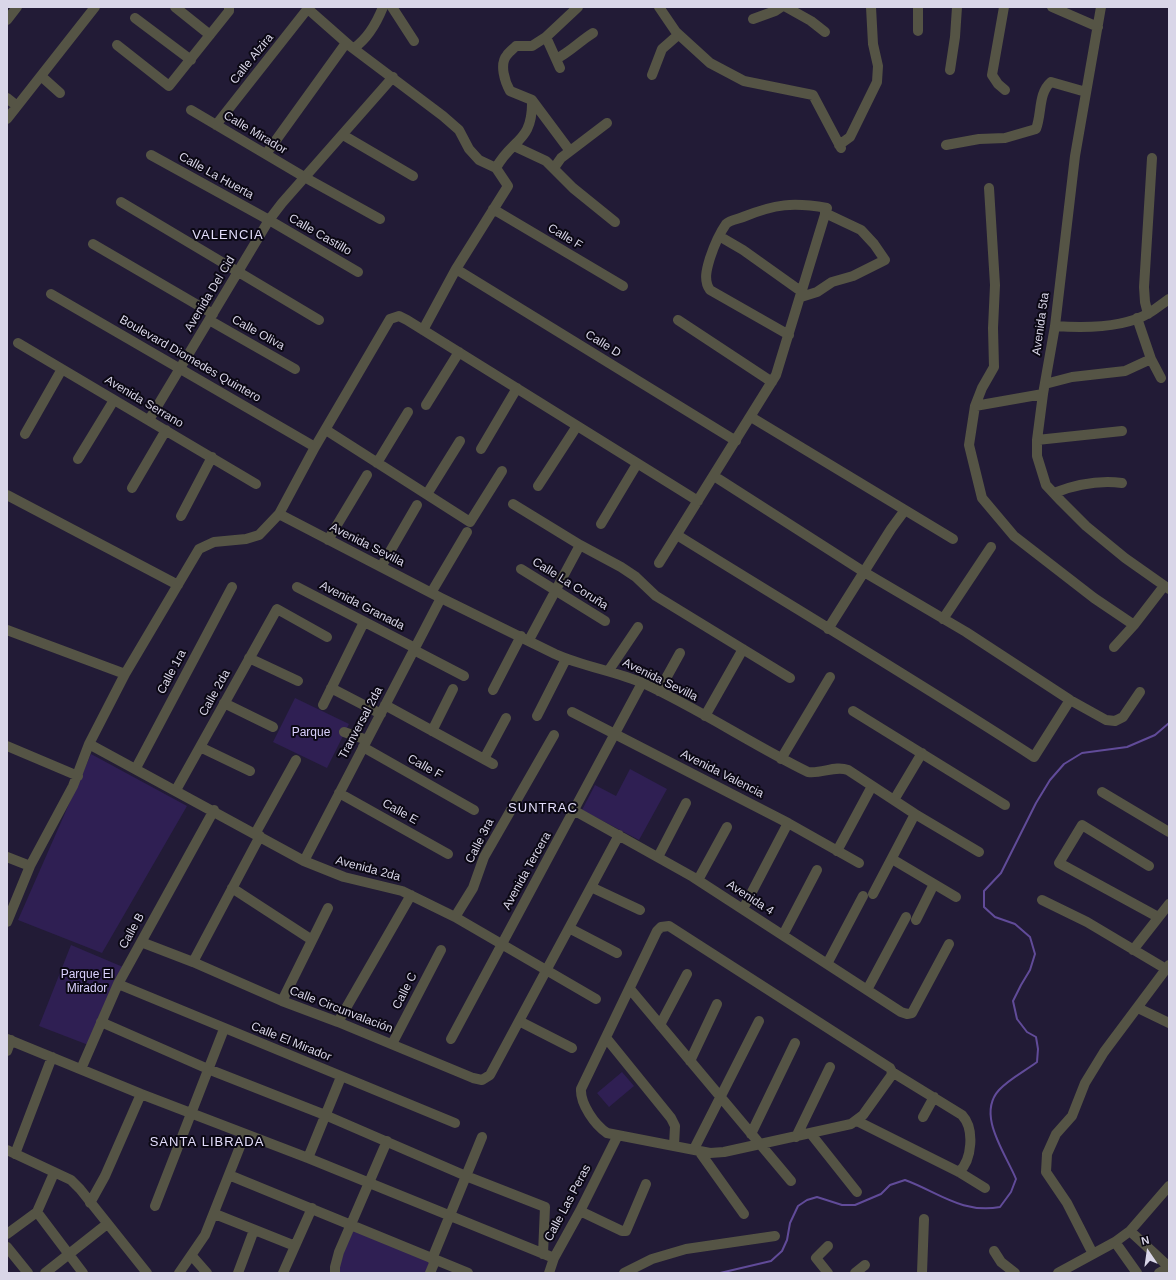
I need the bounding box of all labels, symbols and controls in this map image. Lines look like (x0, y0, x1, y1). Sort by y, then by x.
street label: Calle Alzira (227, 31, 277, 87)
street label: Calle Mirador (221, 108, 289, 158)
street label: Calle La Huerta (176, 149, 256, 203)
street label: Calle Castillo (286, 211, 354, 259)
street label: Calle F (545, 221, 585, 253)
district label: VALENCIA (192, 227, 264, 243)
street label: Avenida Del Cid (182, 254, 238, 334)
street label: Avenida 5ta (1029, 292, 1053, 356)
street label: Boulevard Diomedes Quintero (117, 313, 263, 405)
street label: Calle Oliva (229, 313, 287, 353)
street label: Calle D (583, 327, 623, 361)
street label: Avenida Serrano (102, 373, 186, 431)
street label: Avenida Sevilla (327, 520, 407, 570)
street label: Calle La Coruña (529, 555, 611, 613)
street label: Avenida Granada (317, 578, 407, 634)
street label: Calle 1ra (154, 647, 190, 697)
street label: Avenida Sevilla (620, 656, 700, 704)
street label: Calle 2da (196, 667, 234, 719)
street label: Tranversal 2da (336, 684, 386, 762)
park label: Parque (292, 726, 330, 740)
street label: Avenida Valencia (678, 747, 766, 801)
street label: Calle F (405, 751, 445, 783)
street label: Calle E (380, 796, 420, 828)
district label: SUNTRAC (508, 800, 578, 816)
street label: Calle 3ra (463, 816, 497, 866)
street label: Avenida Tercera (500, 830, 554, 912)
street label: Avenida 2da (334, 853, 402, 885)
street label: Avenida 4 (724, 877, 776, 919)
street label: Calle B (116, 911, 148, 951)
park label: Parque El Mirador (61, 968, 113, 996)
street label: Calle C (390, 970, 420, 1012)
street label: Calle Circunvalación (287, 984, 395, 1036)
street label: Calle El Mirador (249, 1019, 333, 1065)
district label: SANTA LIBRADA (150, 1134, 264, 1150)
street label: Calle Las Peras (542, 1162, 594, 1244)
north arrow (1128, 1232, 1168, 1272)
text: N (1140, 1234, 1151, 1247)

